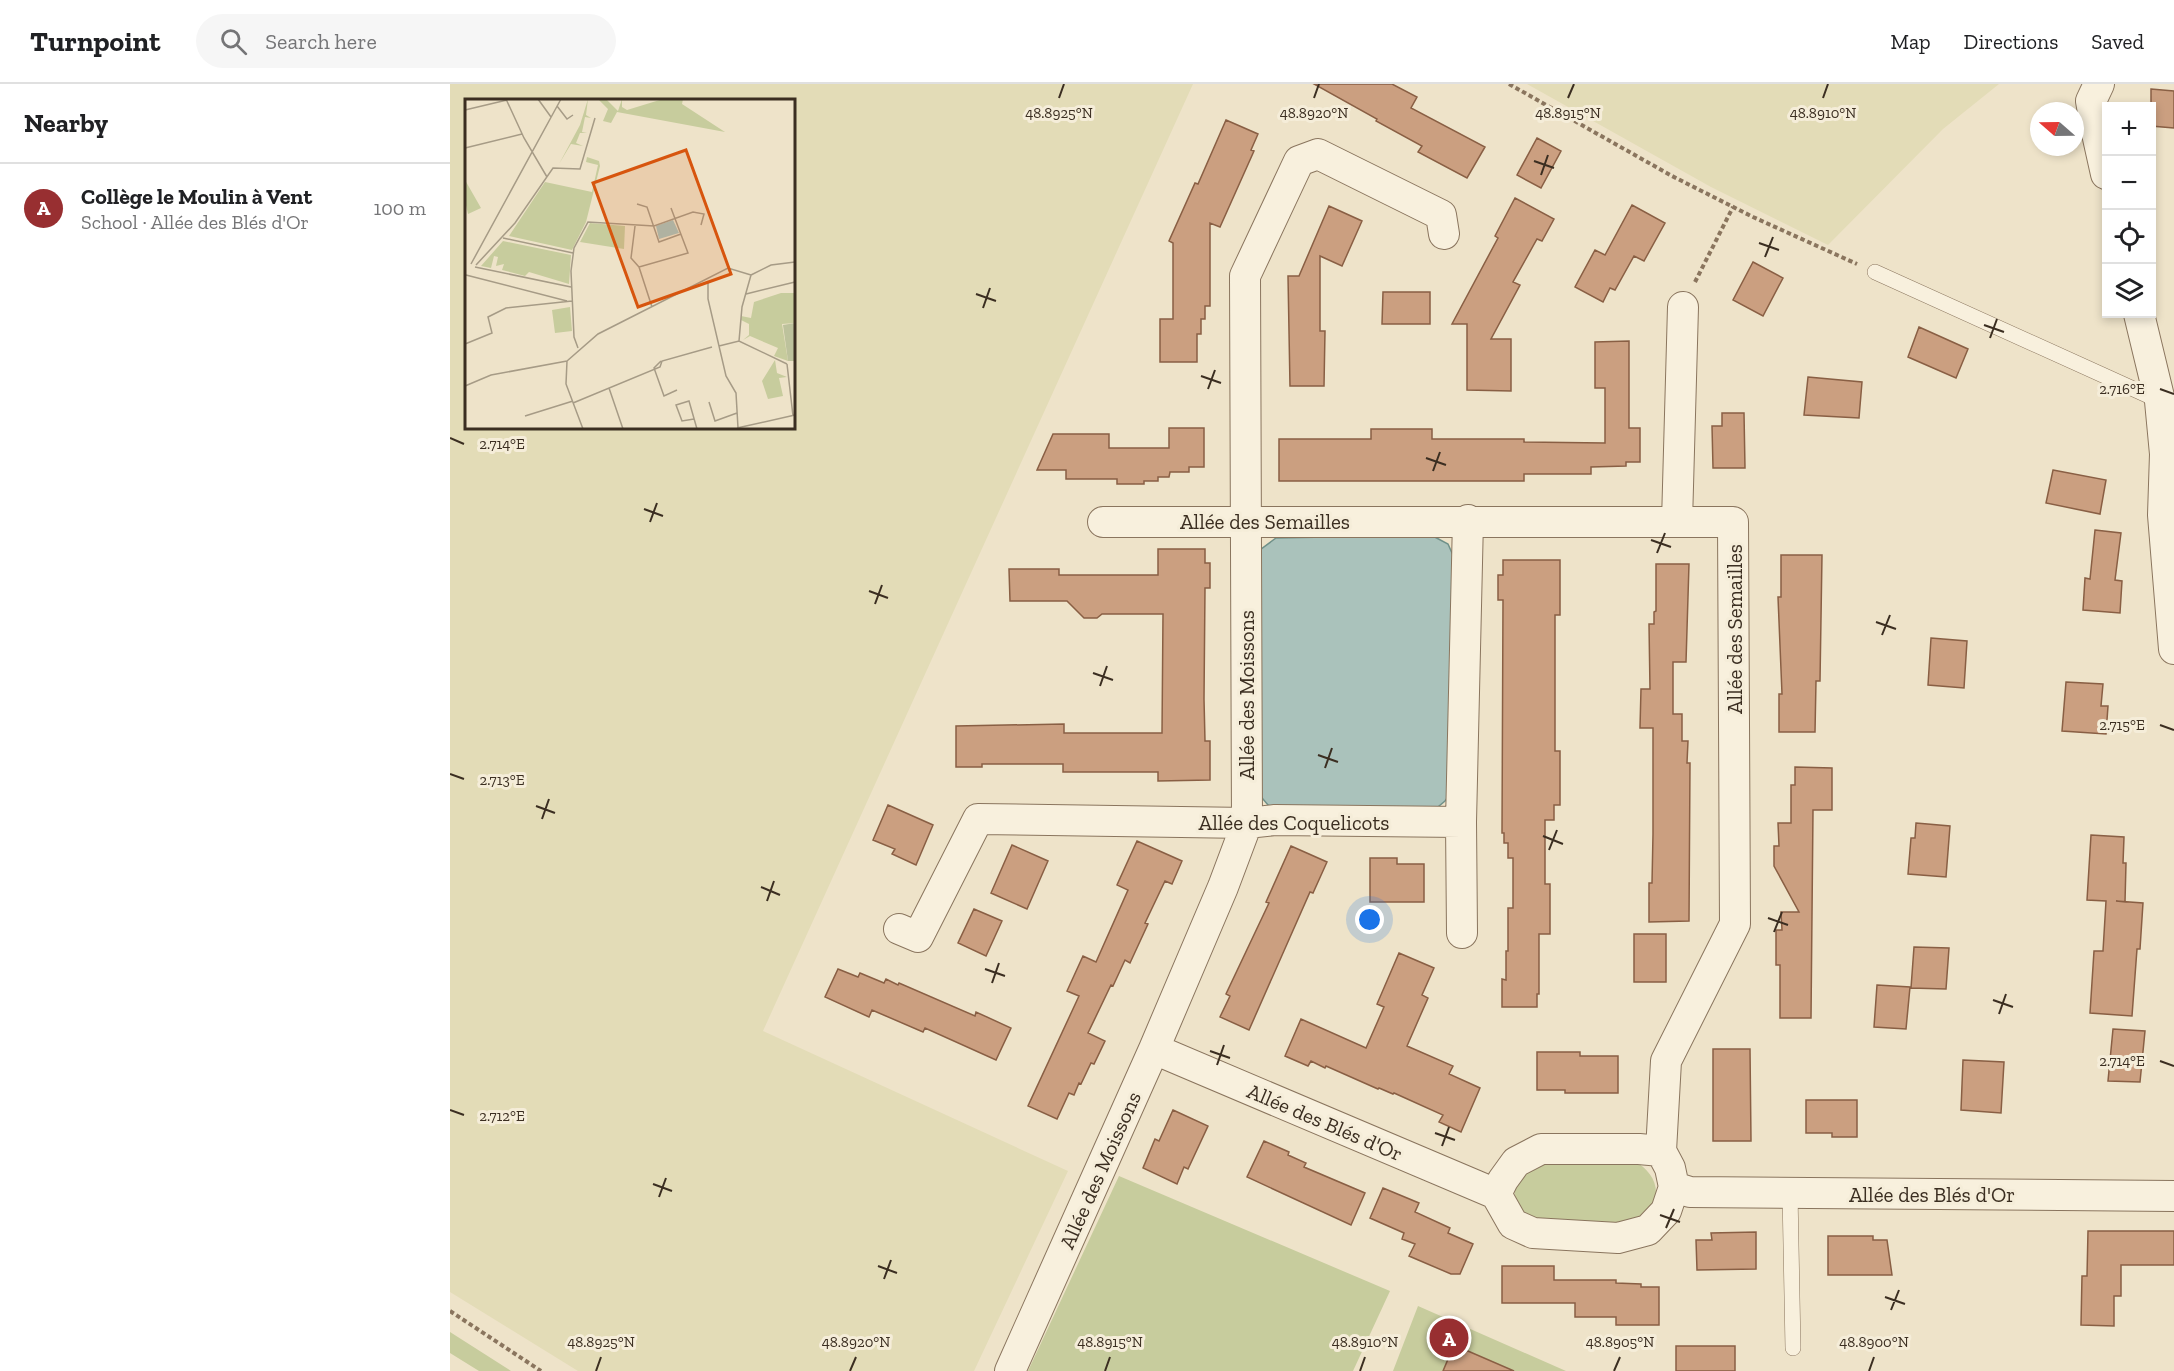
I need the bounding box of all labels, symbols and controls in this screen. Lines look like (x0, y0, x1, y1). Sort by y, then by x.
search box (196, 14, 616, 68)
text: Turnpoint (30, 25, 160, 58)
icon: search (217, 25, 250, 58)
text: Search here (265, 28, 377, 55)
text: Map (1891, 29, 1931, 54)
text: Directions (1964, 29, 2058, 54)
text: Saved (2091, 29, 2144, 54)
inset map (465, 99, 795, 429)
north arrow (2030, 102, 2084, 156)
map controls (2102, 102, 2156, 318)
button: + (2102, 102, 2156, 156)
text: 48.8925°N (1025, 104, 1093, 122)
text: 48.8920°N (1280, 104, 1348, 122)
text: 48.8915°N (1535, 104, 1601, 122)
text: 48.8910°N (1790, 104, 1856, 122)
text: Nearby (24, 107, 108, 139)
button: − (2102, 156, 2156, 210)
text: Collège le Moulin à Vent (81, 183, 312, 210)
text: A (37, 196, 50, 220)
text: 100 m (373, 196, 426, 220)
text: School · Allée des Blés d'Or (81, 210, 309, 234)
button: locate (2102, 210, 2156, 264)
button: layers (2102, 264, 2156, 318)
text: 2.716°E (2099, 380, 2145, 398)
text: 2.714°E (479, 435, 525, 453)
street label: Allée des Semailles (1180, 509, 1350, 534)
street label: Allée des Semailles (1722, 544, 1747, 714)
street label: Allée des Moissons (1234, 610, 1259, 780)
text: 2.715°E (2099, 716, 2145, 734)
text: 2.713°E (479, 771, 525, 789)
street label: Allée des Coquelicots (1199, 810, 1389, 835)
your location (1355, 905, 1384, 934)
text: 2.714°E (2099, 1052, 2145, 1070)
street label: Allée des Blés d'Or (1244, 1078, 1406, 1166)
street label: Allée des Moissons (1054, 1087, 1146, 1253)
text: 2.712°E (479, 1107, 525, 1125)
street label: Allée des Blés d'Or (1849, 1182, 2015, 1207)
pin: A (1430, 1316, 1468, 1360)
text: 48.8925°N (567, 1333, 635, 1351)
text: 48.8920°N (822, 1333, 890, 1351)
text: 48.8915°N (1077, 1333, 1143, 1351)
text: 48.8910°N (1332, 1333, 1398, 1351)
text: 48.8905°N (1586, 1333, 1654, 1351)
text: 48.8900°N (1839, 1333, 1909, 1351)

